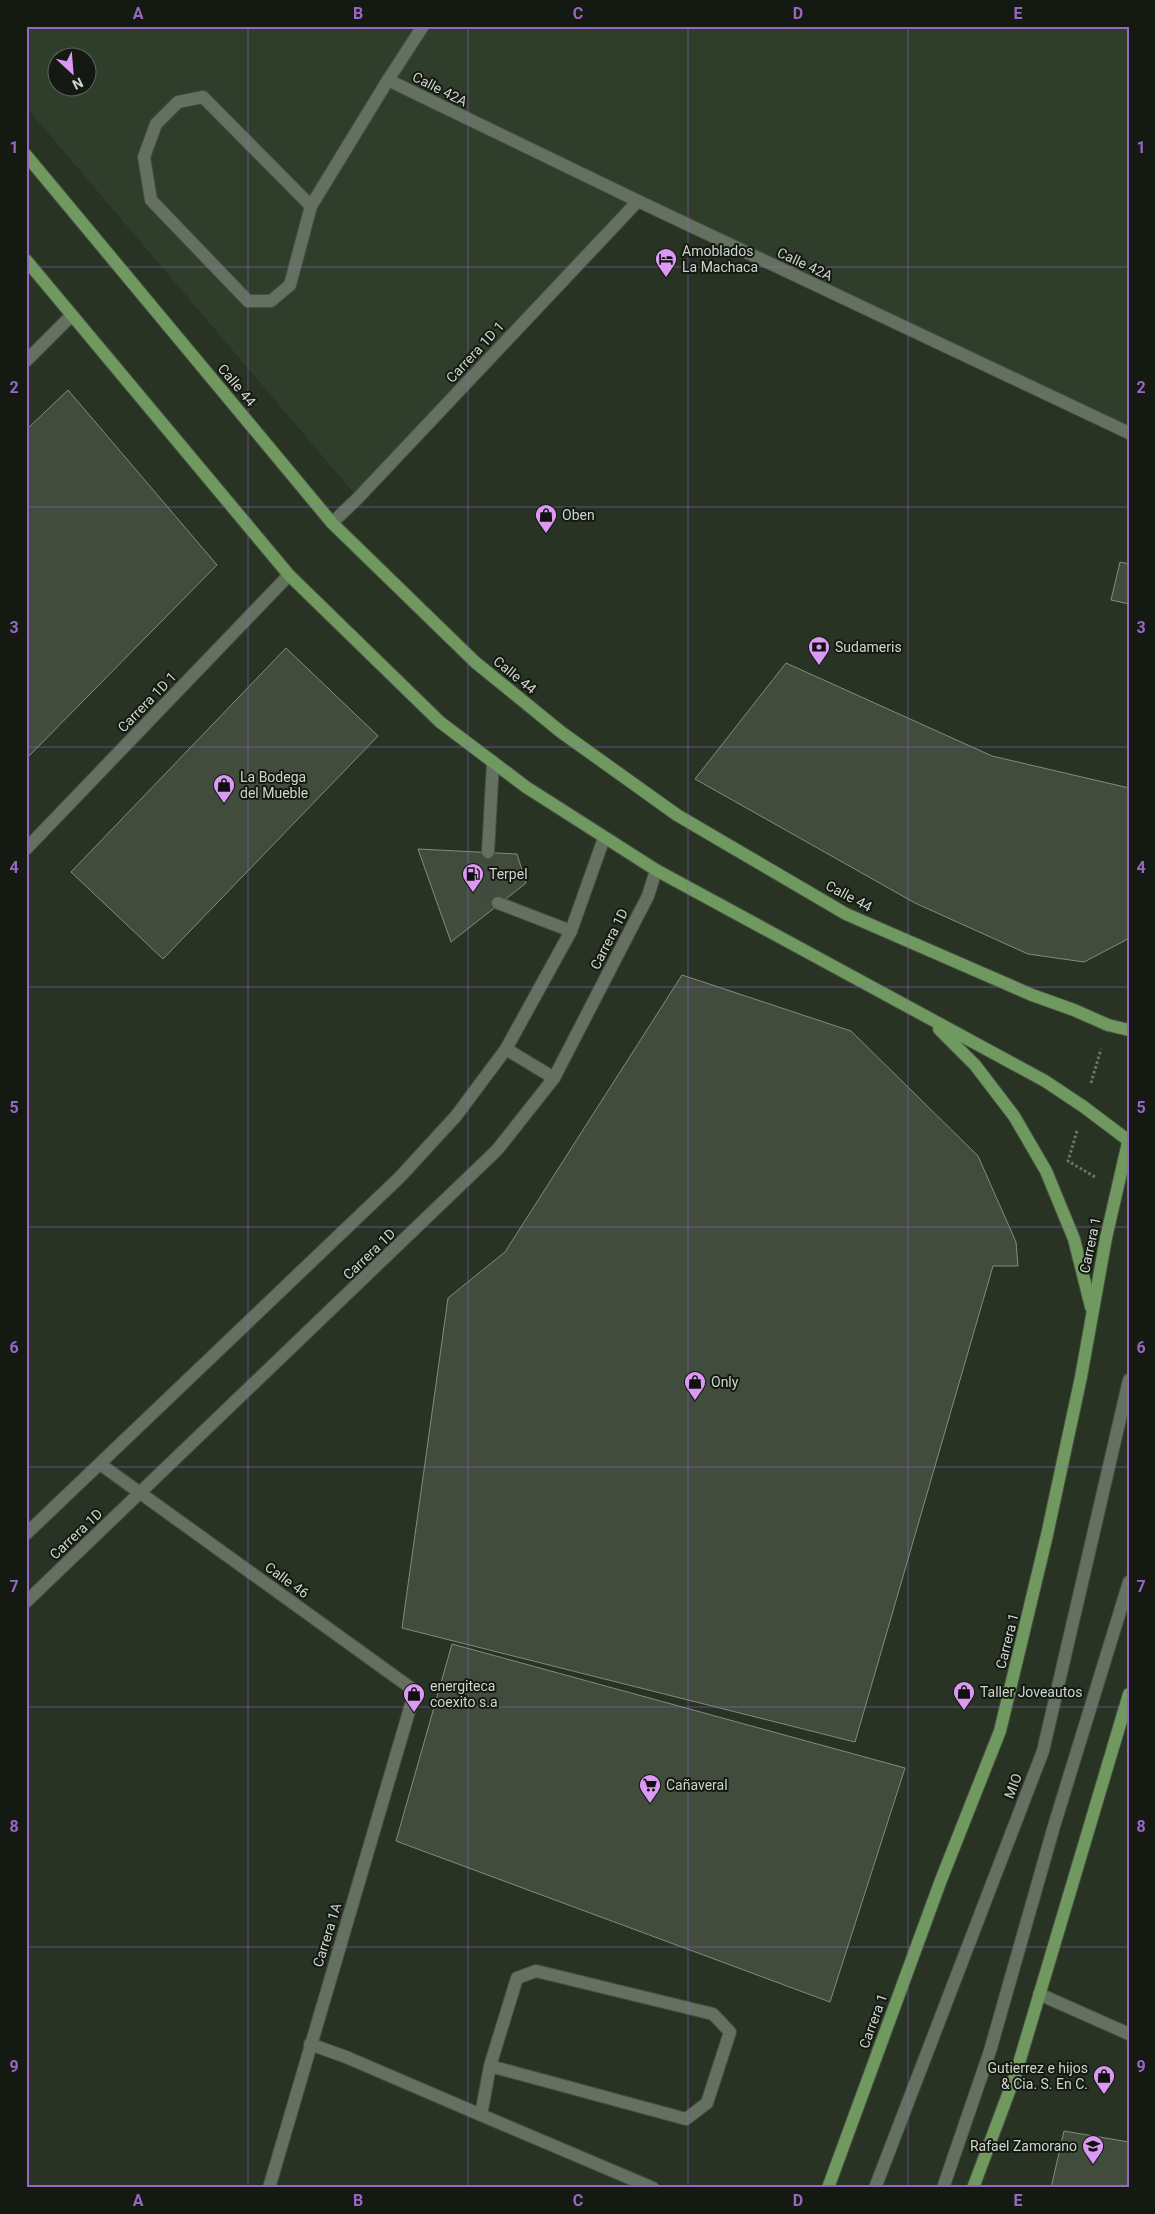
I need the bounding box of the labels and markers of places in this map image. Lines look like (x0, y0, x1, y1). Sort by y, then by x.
place label: Amoblados La Machaca (682, 243, 758, 275)
hotel icon: Amoblados La Machaca (654, 247, 678, 278)
shop icon: Oben (534, 503, 558, 534)
place label: Oben (562, 507, 595, 523)
bank icon: Sudameris (807, 635, 831, 666)
place label: Sudameris (835, 639, 902, 655)
place label: La Bodega del Mueble (240, 769, 308, 801)
shop icon: La Bodega del Mueble (212, 773, 236, 804)
fuel station icon: Terpel (461, 862, 485, 893)
place label: Terpel (489, 866, 528, 882)
shop icon: Only (683, 1370, 707, 1401)
place label: Only (711, 1374, 739, 1390)
place label: energiteca coexito s.a (430, 1678, 498, 1710)
shop icon: Taller Joveautos (952, 1680, 976, 1711)
shop icon: energiteca coexito s.a (402, 1682, 426, 1713)
place label: Taller Joveautos (980, 1684, 1082, 1700)
supermarket icon: Cañaveral (638, 1773, 662, 1804)
place label: Cañaveral (666, 1777, 728, 1793)
place label: Gutierrez e hijos & Cia. S. En C. (988, 2060, 1088, 2092)
shop icon: Gutierrez e hijos & Cia. S. En C. (1092, 2064, 1116, 2095)
school or university icon: Rafael Zamorano (1081, 2134, 1105, 2165)
place label: Rafael Zamorano (970, 2138, 1077, 2154)

